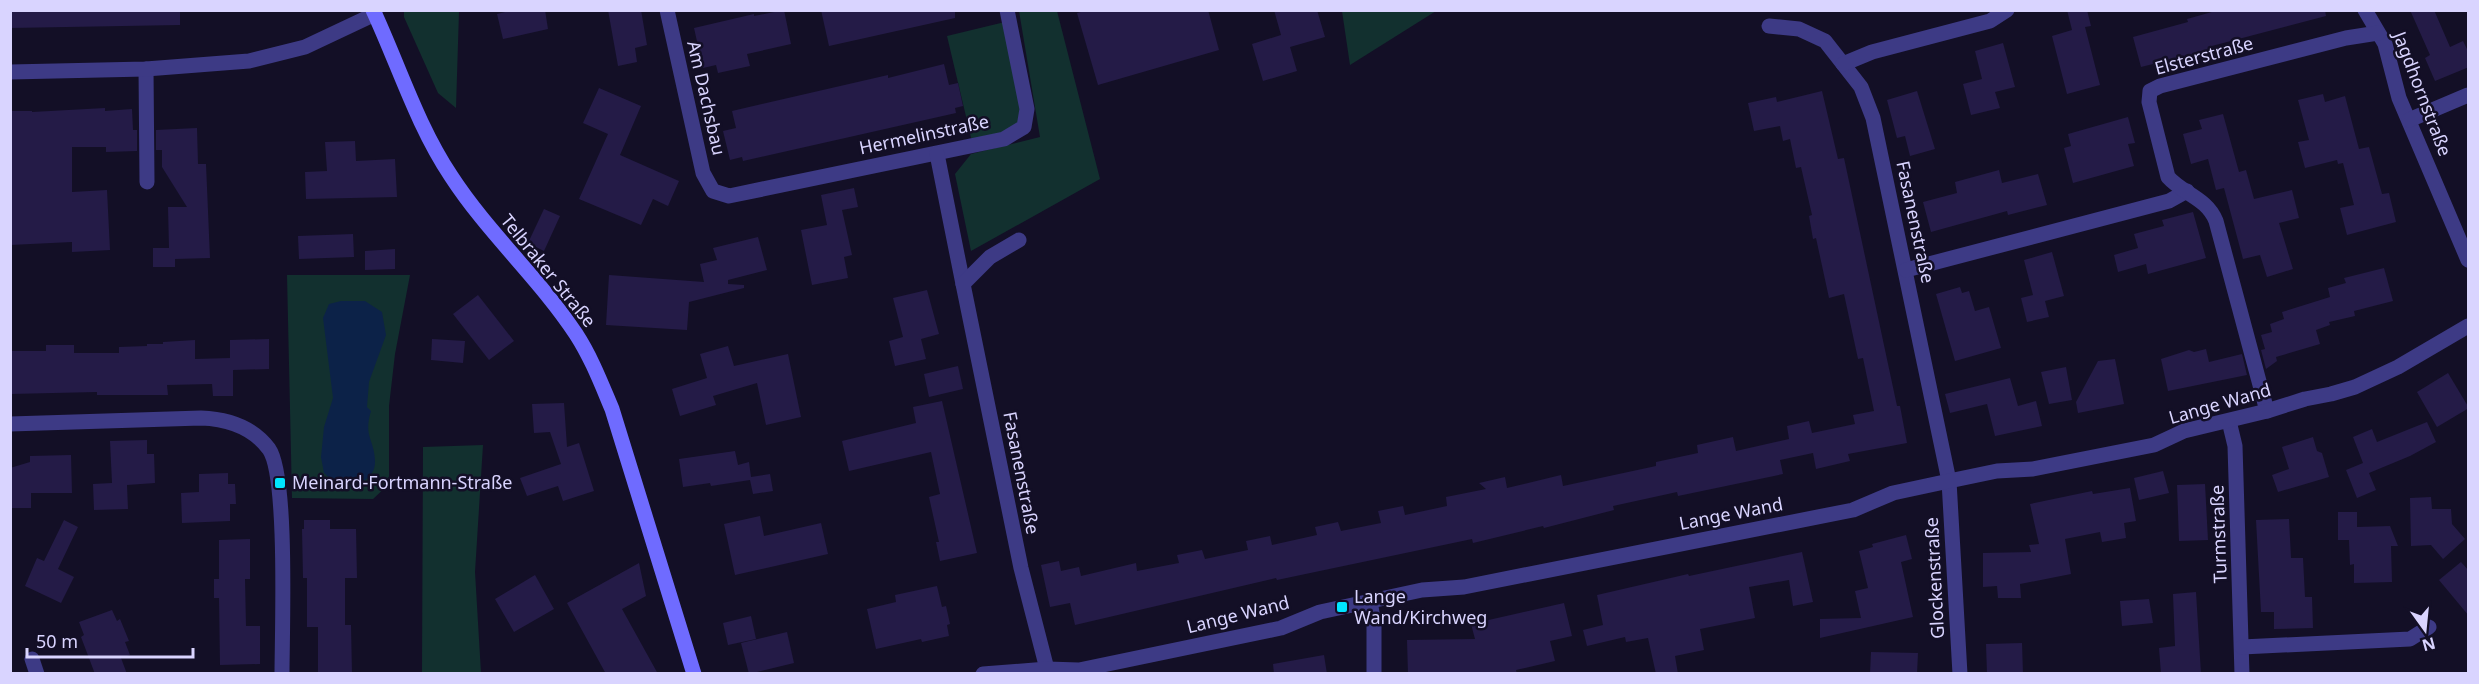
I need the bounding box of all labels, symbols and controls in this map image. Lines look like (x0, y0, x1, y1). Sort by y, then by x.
street label: Jagdhornstraße (2387, 26, 2458, 159)
street label: Elsterstraße (2152, 30, 2256, 80)
street label: Am Dachsbau (682, 38, 732, 157)
street label: Hermelinstraße (857, 109, 991, 159)
street label: Fasanenstraße (1891, 158, 1941, 285)
street label: Telbraker Straße (496, 209, 602, 332)
street label: Lange Wand (2166, 377, 2274, 429)
street label: Fasanenstraße (998, 409, 1046, 536)
place label: Meinard-Fortmann-Straße (292, 470, 512, 494)
marker: Meinard-Fortmann-Straße (273, 476, 287, 490)
street label: Turmstraße (2204, 484, 2232, 584)
street label: Lange Wand (1677, 491, 1785, 535)
street label: Glockenstraße (1919, 517, 1949, 640)
place label: Lange Wand/Kirchweg (1354, 584, 1487, 629)
street label: Lange Wand (1184, 590, 1292, 638)
marker: Lange Wand/Kirchweg (1335, 600, 1349, 614)
north arrow (2395, 600, 2455, 660)
scale bar (27, 621, 194, 659)
text: 50 m (36, 629, 78, 653)
text: N (2420, 632, 2438, 657)

